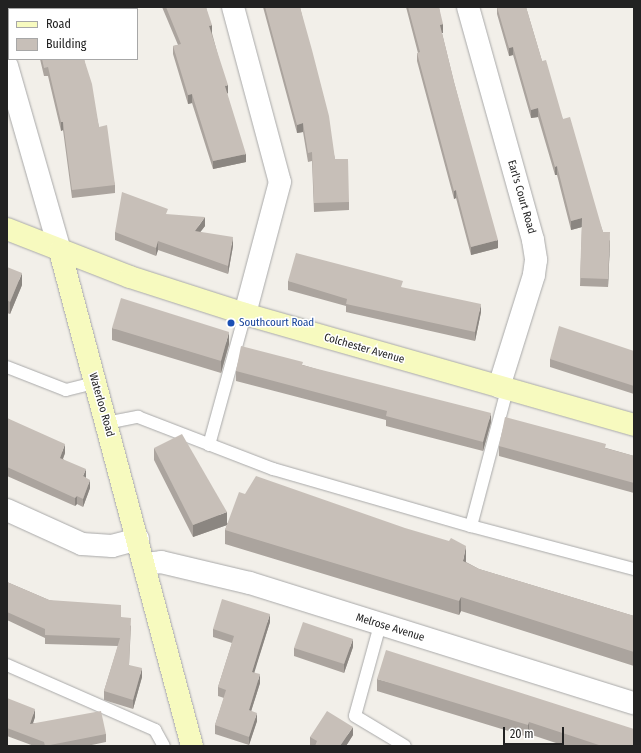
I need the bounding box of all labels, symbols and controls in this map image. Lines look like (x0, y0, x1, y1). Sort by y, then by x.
legend (8, 8, 138, 60)
text: Road (46, 17, 71, 31)
text: Building (46, 37, 86, 51)
street label: Earl's Court Road (504, 159, 538, 235)
place label: Southcourt Road (239, 316, 314, 330)
marker: Southcourt Road (226, 318, 236, 328)
street label: Colchester Avenue (322, 331, 406, 367)
street label: Waterloo Road (86, 372, 116, 438)
street label: Melrose Avenue (354, 611, 426, 645)
scale bar (505, 719, 566, 745)
text: 20 m (510, 727, 534, 741)

